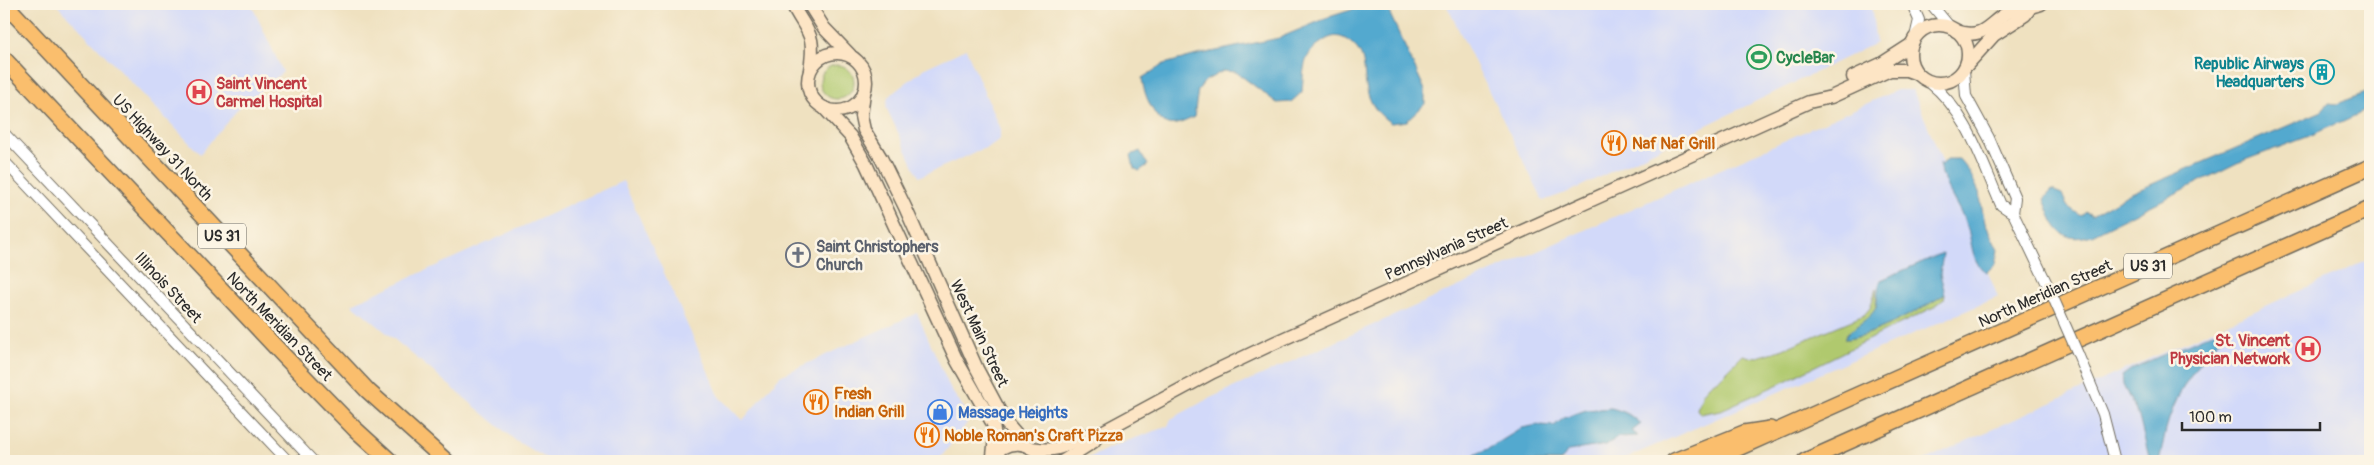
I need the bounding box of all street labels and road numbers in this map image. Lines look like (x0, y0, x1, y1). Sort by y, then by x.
street label: US Highway 31 North (108, 90, 217, 205)
street label: Pennsylvania Street (1382, 213, 1511, 285)
road number: US 31 (198, 224, 246, 248)
street label: Illinois Street (130, 248, 207, 328)
road number: US 31 (2124, 254, 2172, 278)
street label: North Meridian Street (1976, 255, 2116, 332)
street label: North Meridian Street (222, 268, 337, 386)
street label: West Main Street (945, 277, 1013, 391)

